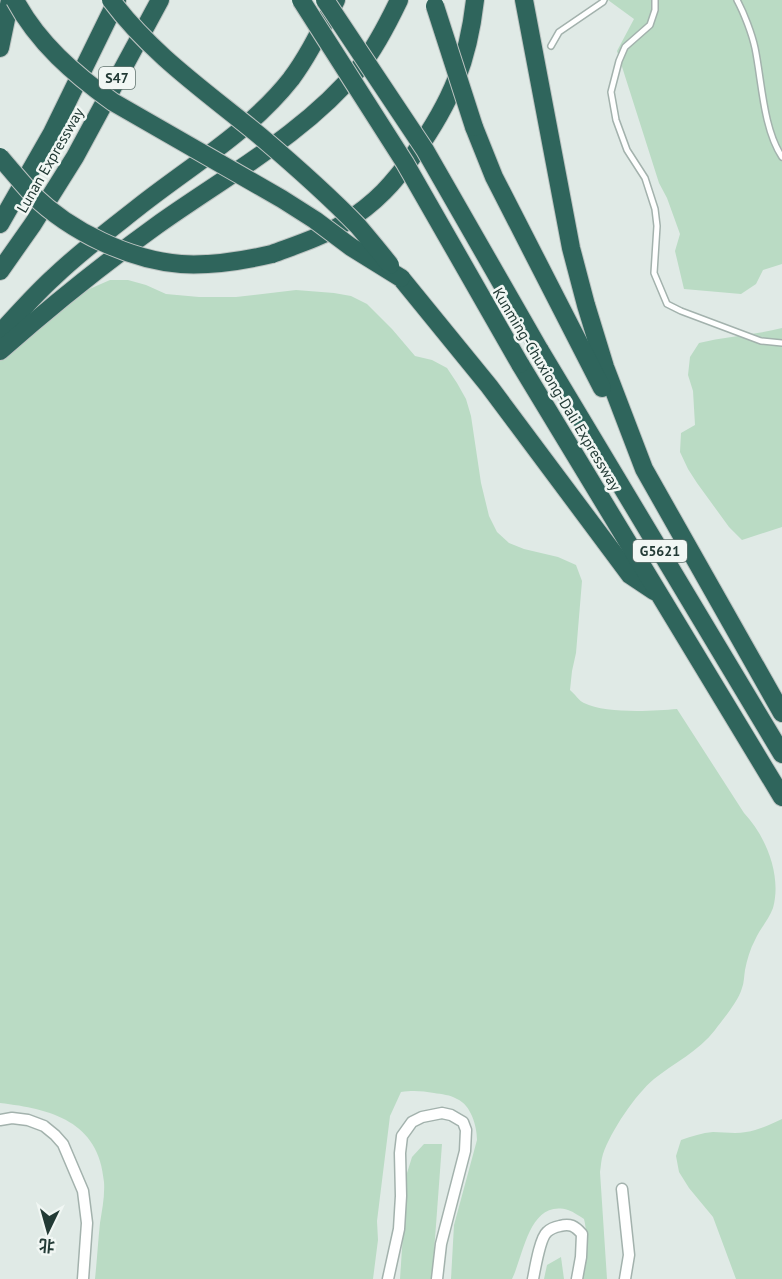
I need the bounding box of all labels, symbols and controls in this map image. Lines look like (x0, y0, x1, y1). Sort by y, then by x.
road number: S47 (99, 67, 135, 89)
street label: Lunan Expressway (12, 104, 88, 216)
street label: Kunming-Chuxiong-Dali Expressway (489, 284, 625, 494)
road number: G5621 (633, 540, 687, 562)
north arrow (18, 1201, 78, 1261)
text: 北 (38, 1235, 56, 1257)

